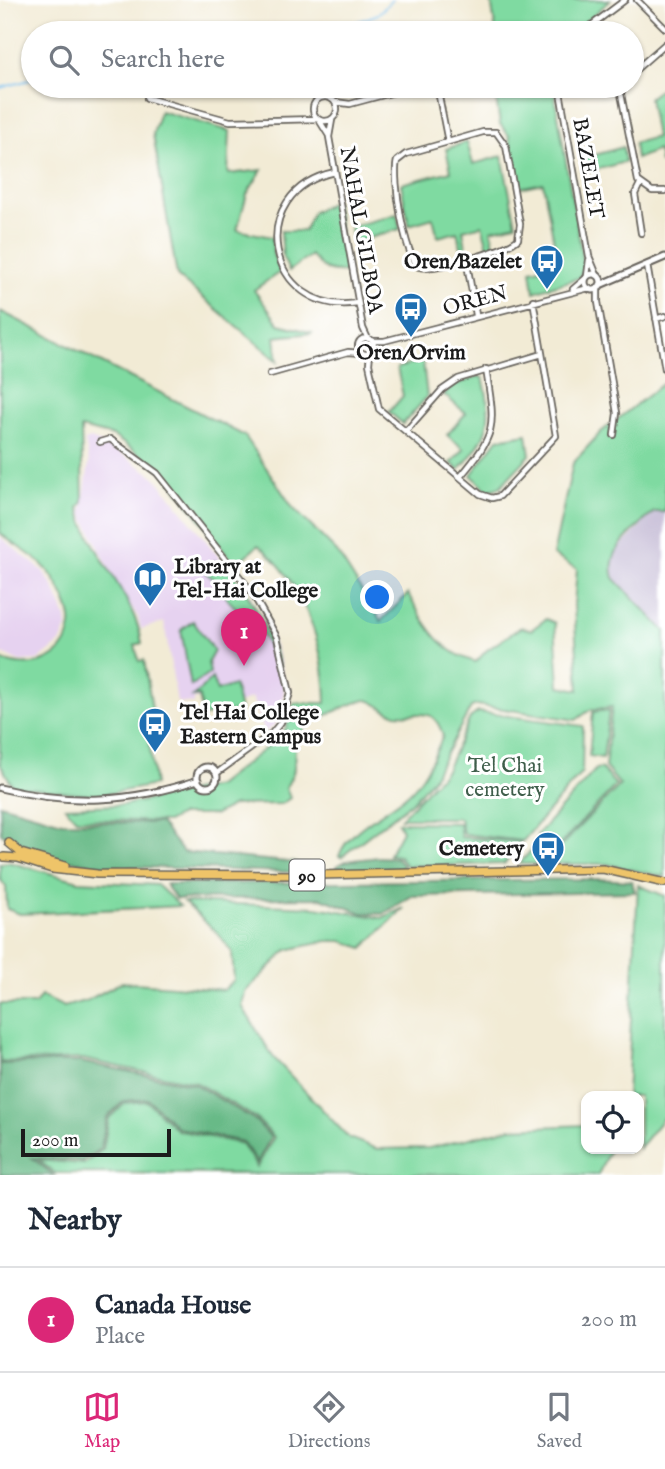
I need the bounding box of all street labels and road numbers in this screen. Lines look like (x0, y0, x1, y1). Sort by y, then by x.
street label: BAZELET (565, 116, 610, 222)
street label: NAHAL GILBOA (333, 145, 389, 317)
street label: OREN (440, 280, 511, 323)
road number: 90 (290, 860, 324, 890)

